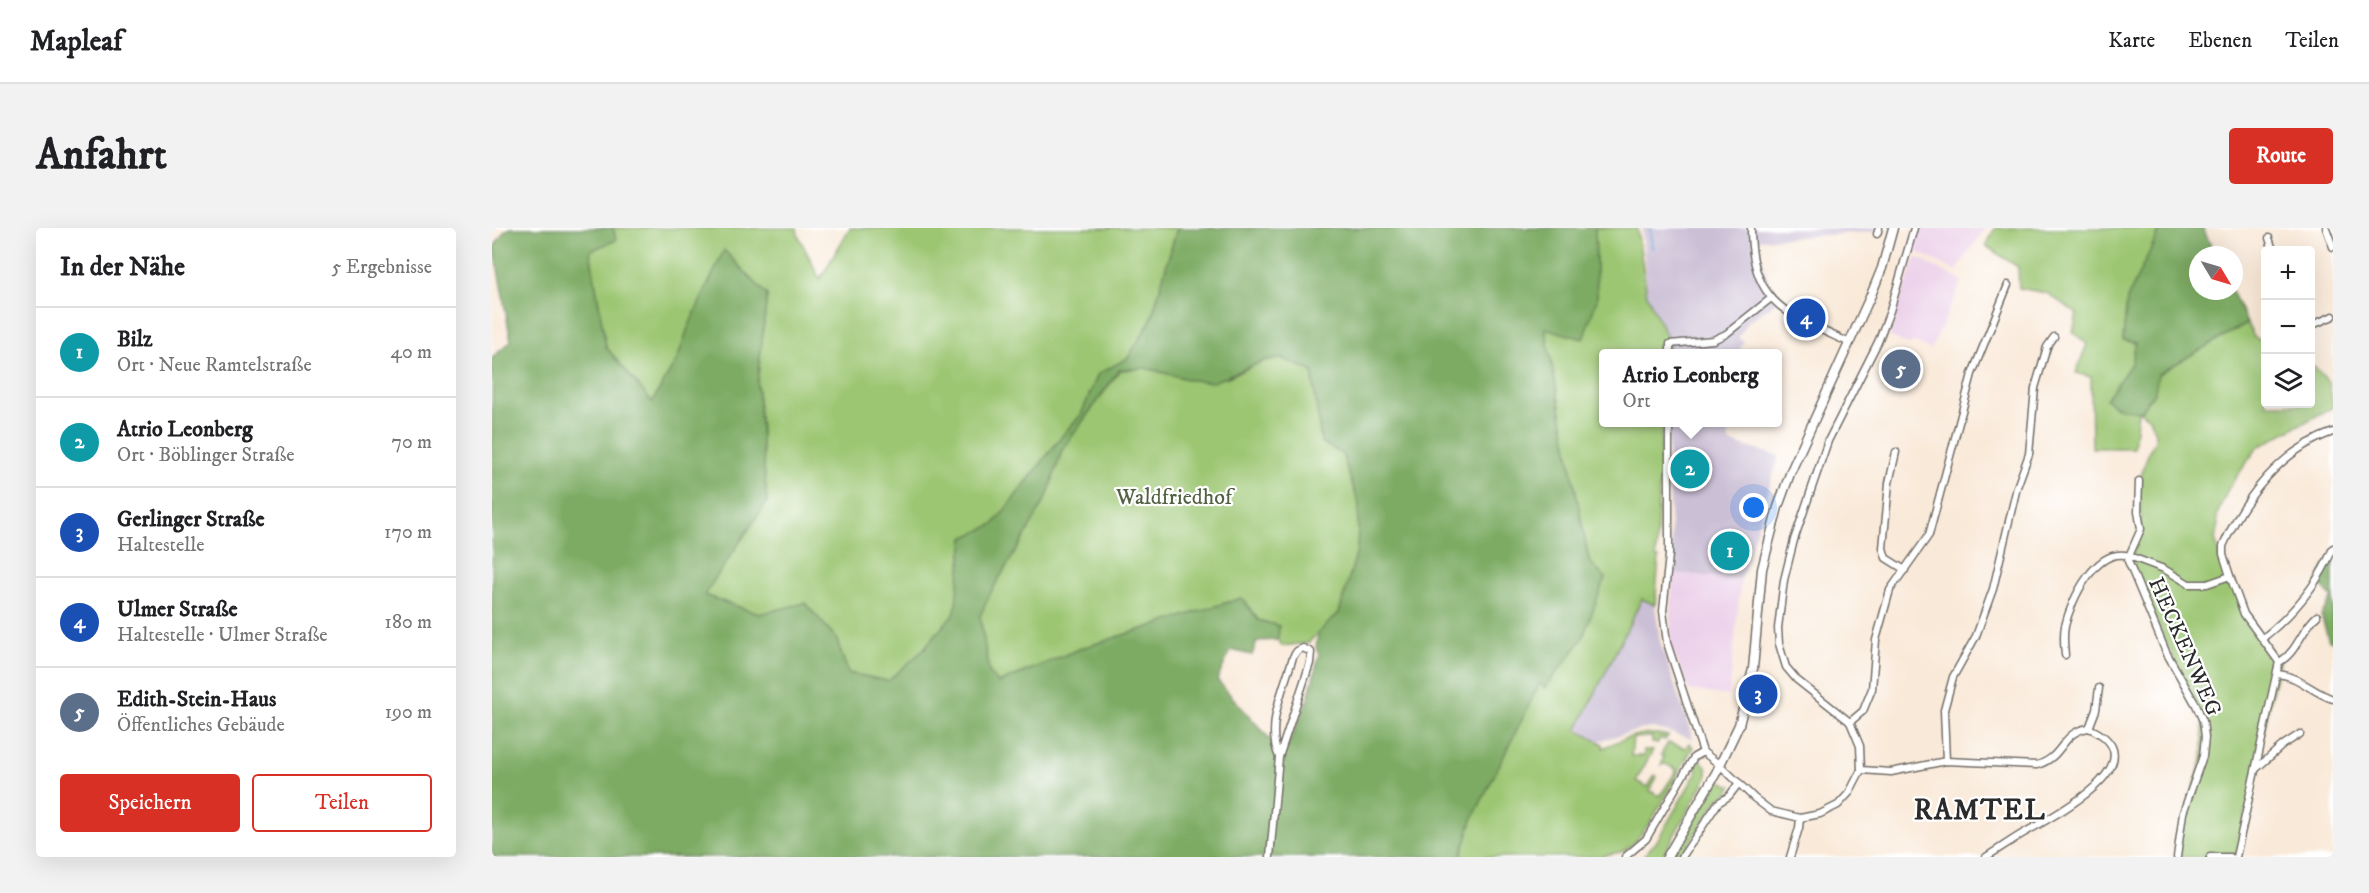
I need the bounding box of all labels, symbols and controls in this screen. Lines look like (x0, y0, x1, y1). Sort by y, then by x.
text: Mapleaf (30, 24, 122, 59)
text: Karte (2108, 28, 2155, 54)
text: Ebenen (2188, 28, 2252, 54)
text: Teilen (2285, 28, 2339, 54)
button: Route (2229, 128, 2333, 184)
text: Anfahrt (36, 130, 167, 182)
north arrow (2189, 246, 2243, 300)
map controls (2261, 246, 2315, 408)
button: + (2261, 246, 2315, 300)
text: In der Nähe (60, 251, 185, 284)
text: 5 Ergebnisse (332, 255, 432, 280)
pin: 4 (1786, 296, 1826, 340)
button: − (2261, 300, 2315, 354)
text: Bilz (117, 326, 153, 353)
text: 1 (76, 340, 83, 365)
text: 40 m (390, 340, 432, 365)
pin: 5 (1882, 346, 1920, 392)
popup (1599, 349, 1782, 427)
text: Ort · Neue Ramtelstraße (117, 353, 312, 378)
button: layers (2261, 354, 2315, 408)
text: Atrio Leonberg (1623, 362, 1758, 389)
text: Ort (1623, 389, 1651, 414)
text: Atrio Leonberg (117, 416, 253, 443)
text: 2 (75, 430, 84, 455)
text: 70 m (391, 430, 432, 455)
text: Ort · Böblinger Straße (117, 443, 295, 468)
pin: 2 (1670, 446, 1710, 492)
park label: Waldfriedhof (1115, 484, 1236, 511)
your location (1739, 493, 1768, 522)
text: Gerlinger Straße (117, 506, 265, 533)
text: 3 (76, 520, 83, 545)
text: 170 m (384, 520, 432, 545)
pin: 1 (1710, 528, 1750, 574)
text: Haltestelle (117, 533, 205, 558)
street label: HECKENWEG (2142, 573, 2227, 720)
text: Ulmer Straße (117, 596, 238, 623)
text: 4 (74, 610, 85, 635)
text: 180 m (385, 610, 432, 635)
text: Haltestelle · Ulmer Straße (117, 623, 328, 648)
pin: 3 (1738, 672, 1778, 716)
text: Edith-Stein-Haus (117, 686, 276, 713)
text: 5 (75, 700, 84, 725)
text: 190 m (385, 700, 432, 725)
text: Öffentliches Gebäude (117, 713, 285, 738)
button: Speichern (60, 774, 240, 832)
button: Teilen (252, 774, 432, 832)
district label: RAMTEL (1914, 793, 2046, 828)

